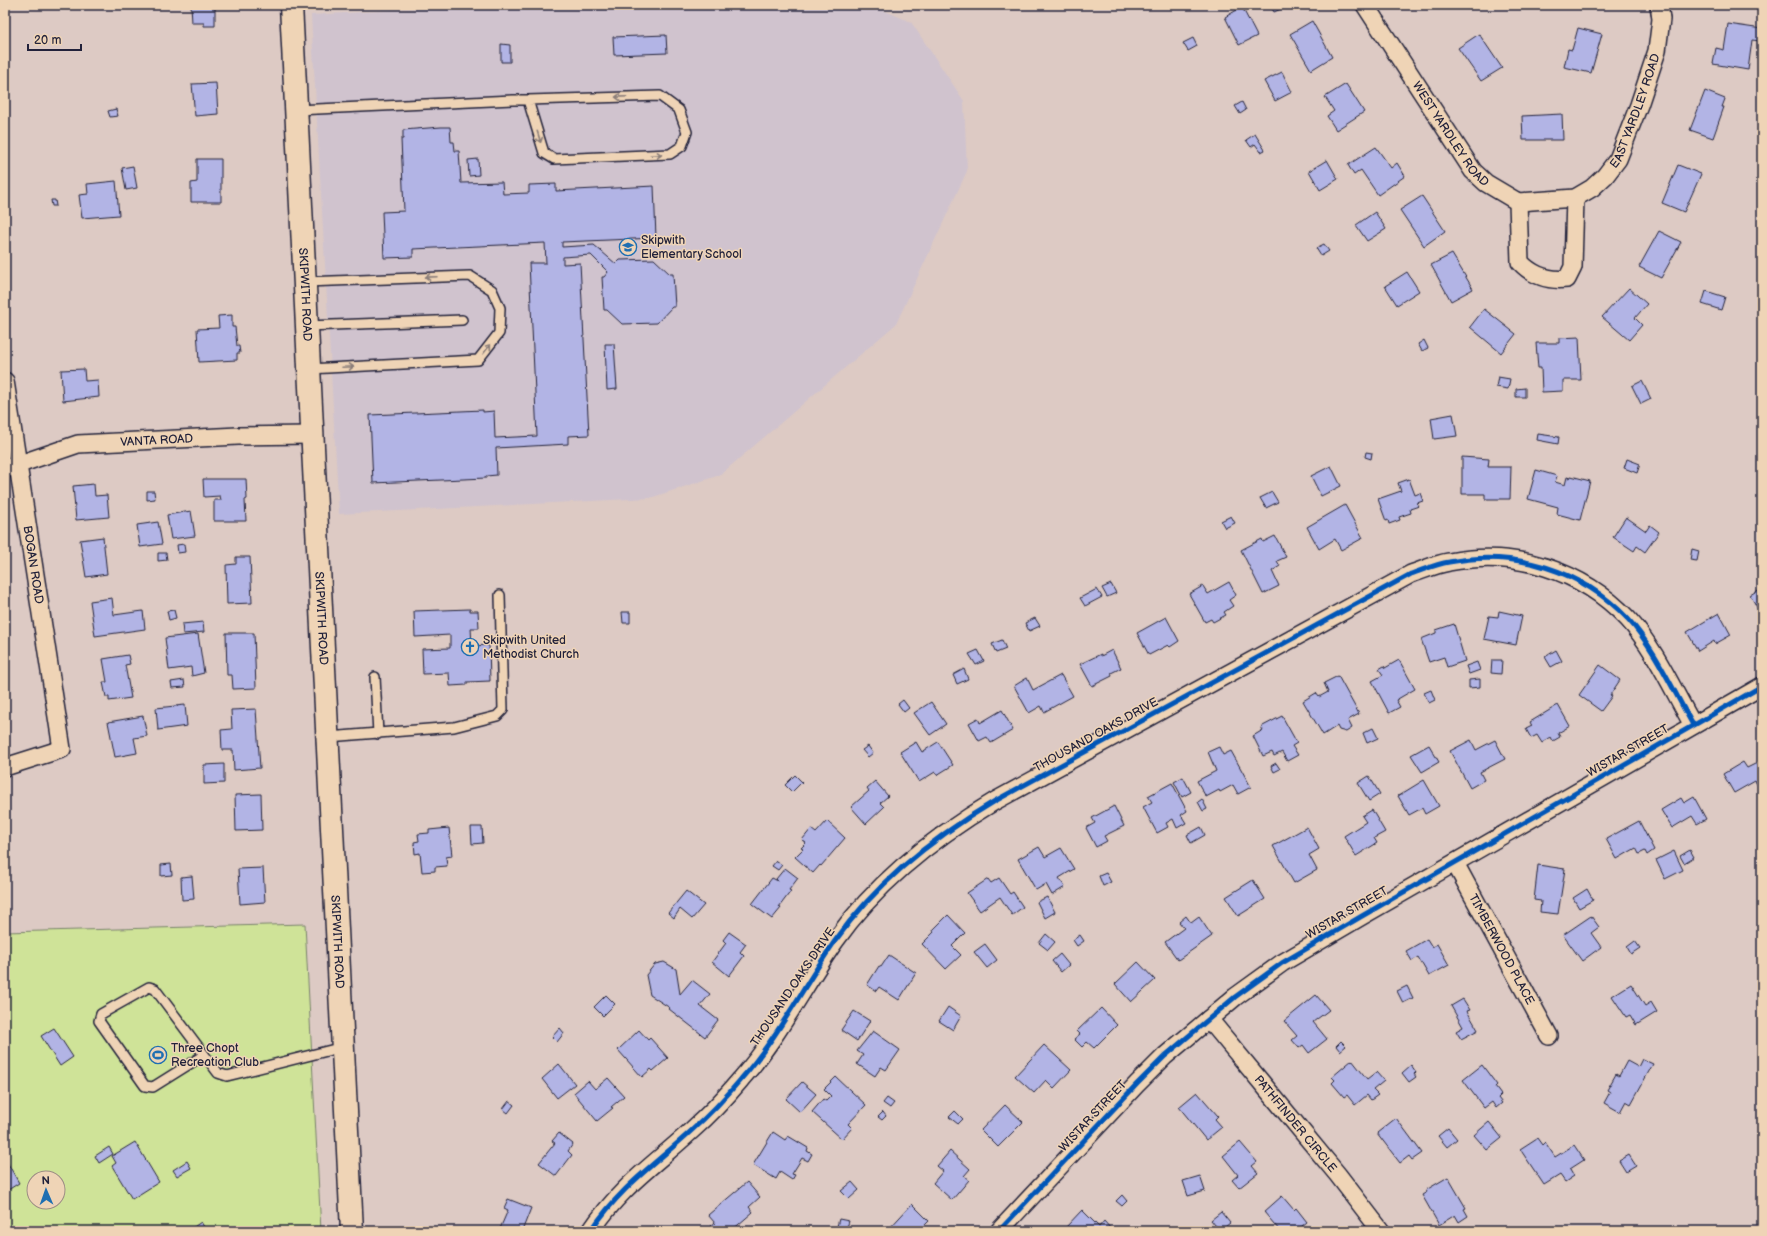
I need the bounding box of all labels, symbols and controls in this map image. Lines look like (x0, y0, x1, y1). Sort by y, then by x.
scale bar (28, 26, 81, 52)
text: 20 m (34, 33, 61, 48)
street label: EAST YARDLEY ROAD (1606, 51, 1663, 171)
street label: WEST YARDLEY ROAD (1409, 79, 1492, 190)
one-way arrow (615, 93, 628, 101)
one-way arrow (536, 130, 543, 143)
one-way arrow (649, 151, 662, 159)
place label: Skipwith Elementary School (641, 233, 742, 262)
school or university icon: Skipwith Elementary School (618, 237, 638, 257)
street label: SKIPWITH ROAD (296, 247, 315, 342)
one-way arrow (425, 273, 438, 281)
one-way arrow (482, 344, 491, 355)
one-way arrow (341, 363, 354, 371)
street label: VANTA ROAD (120, 431, 194, 449)
street label: BOGAN ROAD (20, 525, 47, 605)
street label: SKIPWITH ROAD (312, 571, 331, 666)
place label: Skipwith United Methodist Church (483, 633, 579, 662)
church icon: Skipwith United Methodist Church (460, 637, 480, 657)
street label: THOUSAND OAKS DRIVE (1031, 694, 1161, 776)
street label: WISTAR STREET (1584, 721, 1672, 781)
street label: WISTAR STREET (1303, 883, 1391, 943)
street label: TIMBERWOOD PLACE (1466, 891, 1538, 1007)
street label: SKIPWITH ROAD (328, 895, 347, 989)
street label: THOUSAND OAKS DRIVE (748, 925, 838, 1049)
place label: Three Chopt Recreation Club (171, 1041, 259, 1070)
sports icon: Three Chopt Recreation Club (148, 1045, 168, 1065)
street label: PATHFINDER CIRCLE (1251, 1072, 1340, 1175)
street label: WISTAR STREET (1056, 1077, 1131, 1155)
north arrow (26, 1170, 66, 1210)
text: N (41, 1174, 50, 1187)

